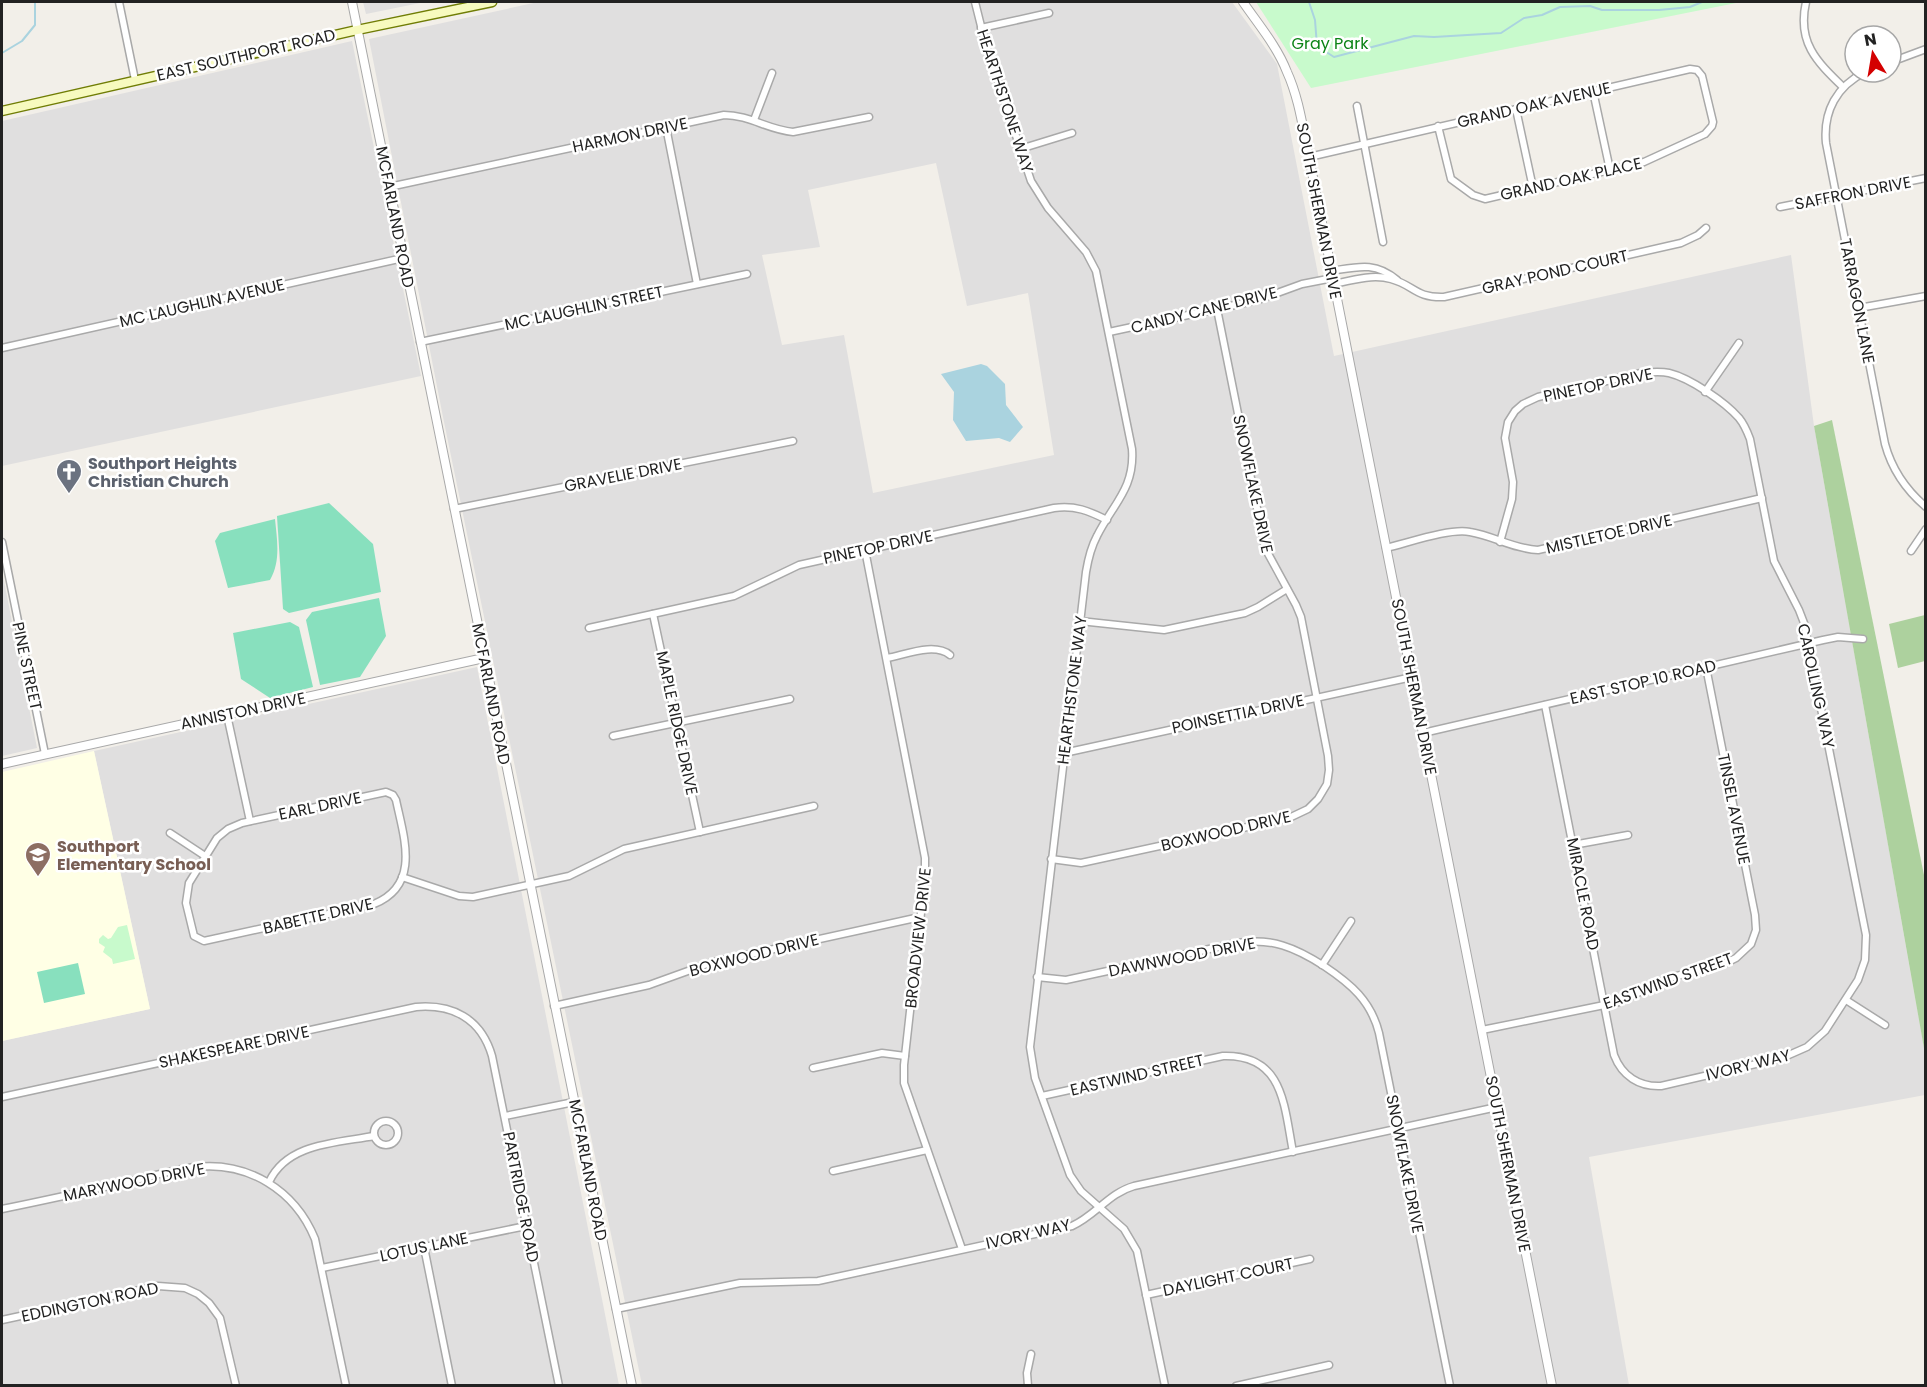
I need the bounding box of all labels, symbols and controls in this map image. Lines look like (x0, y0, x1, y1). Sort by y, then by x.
street label: EAST SOUTHPORT ROAD (154, 23, 338, 87)
north arrow (1843, 24, 1903, 84)
street label: HEARTHSTONE WAY (971, 26, 1039, 176)
text: N (1862, 27, 1878, 52)
park label: Gray Park (1292, 32, 1369, 55)
street label: GRAND OAK AVENUE (1455, 76, 1613, 134)
street label: HARMON DRIVE (570, 112, 690, 158)
street label: SOUTH SHERMAN DRIVE (1291, 121, 1347, 301)
street label: MCFARLAND ROAD (370, 144, 420, 290)
street label: GRAND OAK PLACE (1498, 152, 1644, 206)
street label: SAFFRON DRIVE (1793, 170, 1913, 216)
street label: TARRAGON LANE (1834, 236, 1880, 366)
street label: GRAY POND COURT (1480, 244, 1631, 300)
street label: MC LAUGHLIN AVENUE (117, 273, 287, 333)
street label: MC LAUGHLIN STREET (503, 280, 666, 336)
street label: CANDY CANE DRIVE (1128, 281, 1280, 339)
street label: PINETOP DRIVE (1541, 362, 1655, 408)
street label: SNOWFLAKE DRIVE (1227, 413, 1279, 555)
place label: Southport Heights Christian Church (88, 452, 237, 493)
street label: GRAVELIE DRIVE (562, 452, 684, 498)
church icon: Southport Heights Christian Church (54, 457, 84, 495)
street label: MISTLETOE DRIVE (1544, 508, 1674, 560)
street label: PINETOP DRIVE (821, 524, 935, 570)
street label: SOUTH SHERMAN DRIVE (1386, 597, 1442, 777)
street label: HEARTHSTONE WAY (1051, 614, 1093, 766)
street label: PINE STREET (6, 620, 48, 713)
street label: MCFARLAND ROAD (466, 621, 516, 767)
street label: CAROLLING WAY (1792, 622, 1841, 751)
street label: MAPLE RIDGE DRIVE (650, 649, 704, 797)
street label: EAST STOP 10 ROAD (1568, 654, 1718, 710)
street label: ANNISTON DRIVE (178, 687, 308, 735)
street label: POINSETTIA DRIVE (1170, 689, 1306, 739)
street label: TINSEL AVENUE (1712, 751, 1756, 867)
street label: EARL DRIVE (277, 786, 363, 826)
street label: BOXWOOD DRIVE (1159, 805, 1293, 857)
place label: Southport Elementary School (57, 835, 211, 876)
street label: MIRACLE ROAD (1561, 836, 1605, 952)
school or university icon: Southport Elementary School (23, 840, 53, 878)
street label: BROADVIEW DRIVE (899, 867, 937, 1009)
street label: BABETTE DRIVE (261, 892, 375, 940)
street label: BOXWOOD DRIVE (687, 928, 821, 982)
street label: DAWNWOOD DRIVE (1107, 931, 1257, 983)
street label: EASTWIND STREET (1600, 947, 1736, 1015)
street label: SHAKESPEARE DRIVE (157, 1020, 311, 1074)
street label: IVORY WAY (1703, 1043, 1793, 1087)
street label: EASTWIND STREET (1068, 1048, 1206, 1102)
street label: SOUTH SHERMAN DRIVE (1480, 1074, 1536, 1254)
street label: SNOWFLAKE DRIVE (1380, 1093, 1430, 1235)
street label: MCFARLAND ROAD (563, 1097, 613, 1243)
street label: PARTRIDGE ROAD (497, 1130, 545, 1264)
street label: MARYWOOD DRIVE (61, 1157, 207, 1207)
street label: IVORY WAY (983, 1213, 1073, 1255)
street label: LOTUS LANE (378, 1226, 470, 1268)
street label: DAYLIGHT COURT (1161, 1252, 1296, 1302)
street label: EDDINGTON ROAD (19, 1276, 161, 1328)

